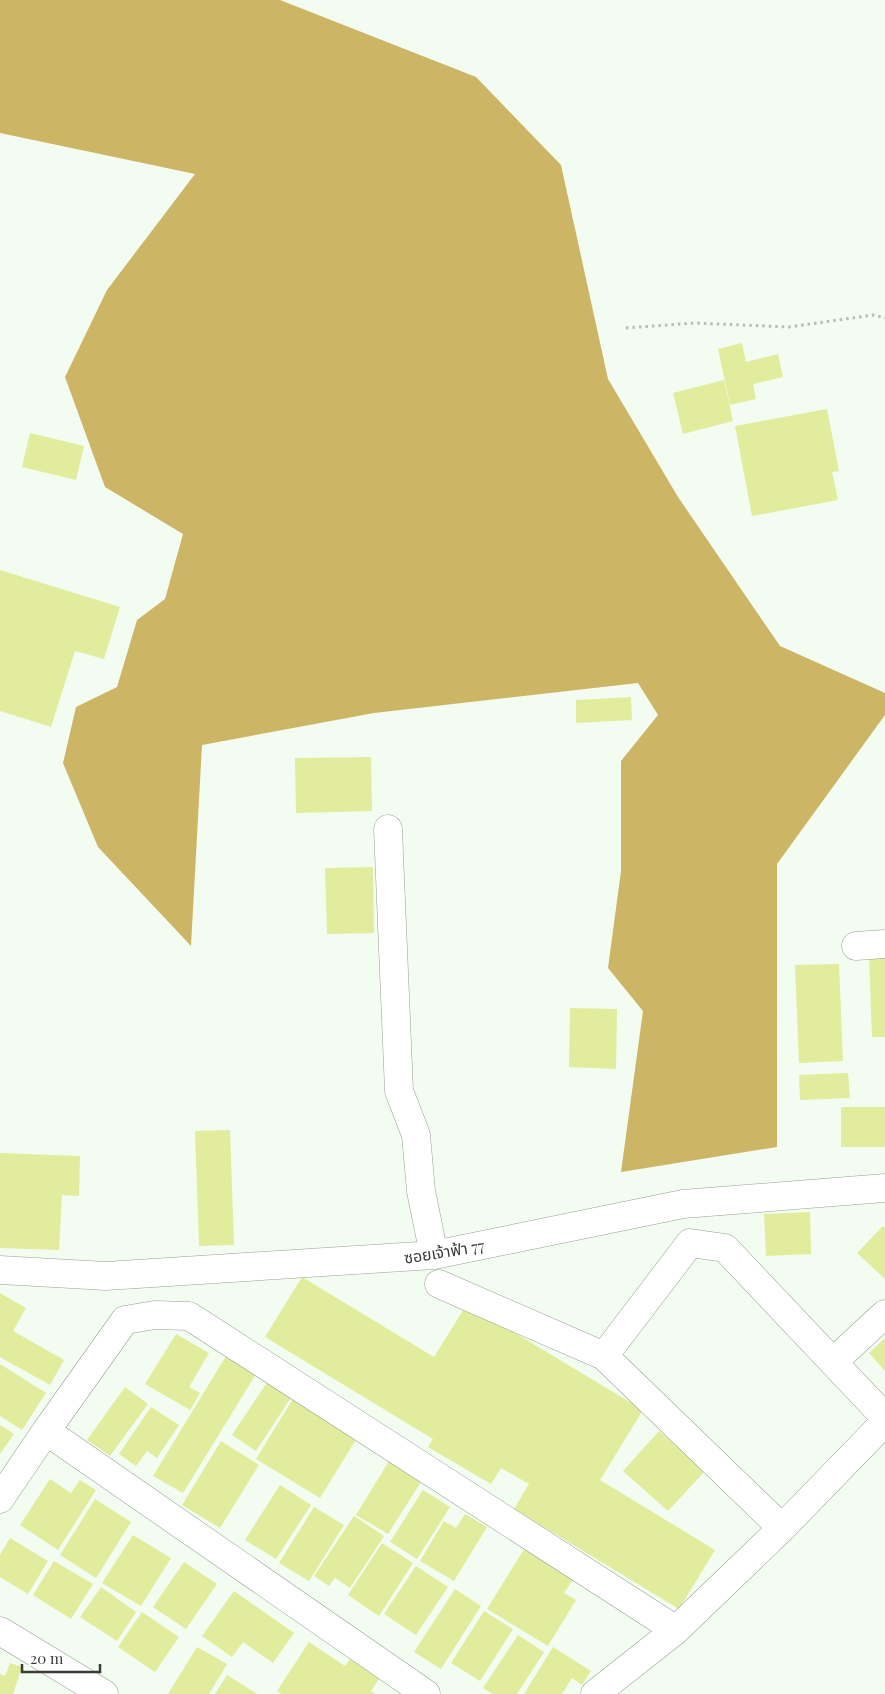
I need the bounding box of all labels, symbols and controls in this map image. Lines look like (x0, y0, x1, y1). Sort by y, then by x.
street label: ซอยเจ้าฟ้า 77 (402, 1234, 486, 1268)
scale bar (22, 1642, 100, 1674)
text: 20 m (30, 1648, 64, 1668)

